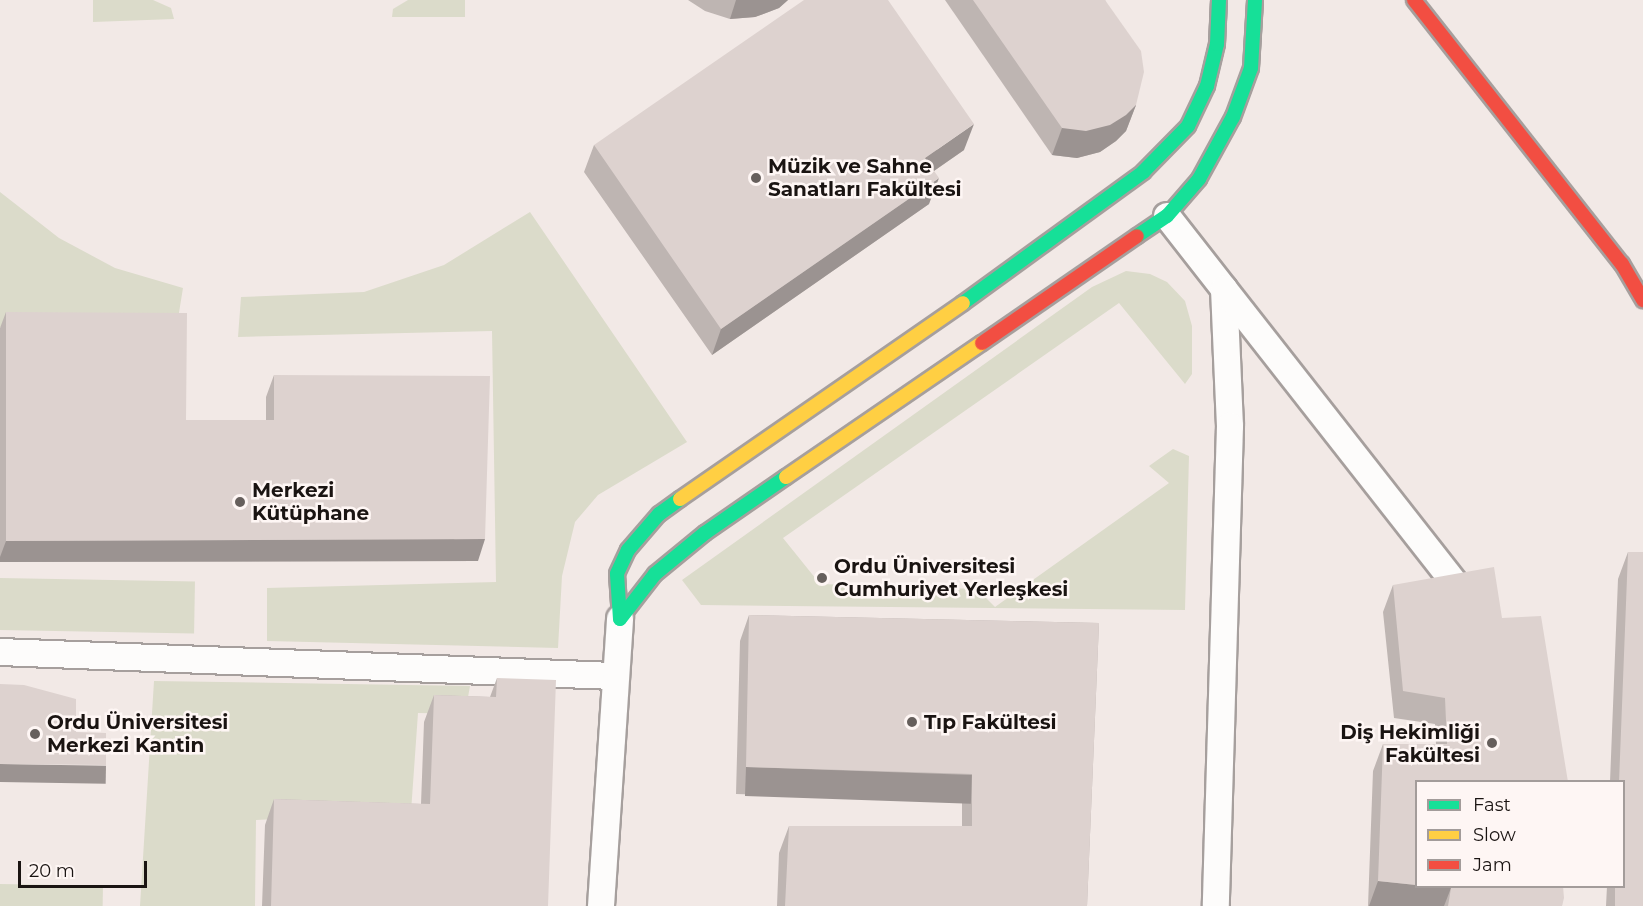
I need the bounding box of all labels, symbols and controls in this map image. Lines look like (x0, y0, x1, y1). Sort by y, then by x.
place label: Müzik ve Sahne Sanatları Fakültesi (768, 154, 962, 201)
marker: Müzik ve Sahne Sanatları Fakültesi (749, 171, 763, 185)
place label: Merkezi Kütüphane (252, 478, 369, 525)
marker: Merkezi Kütüphane (233, 495, 247, 509)
place label: Ordu Üniversitesi Cumhuriyet Yerleşkesi (834, 554, 1068, 601)
marker: Ordu Üniversitesi Cumhuriyet Yerleşkesi (815, 571, 829, 585)
place label: Ordu Üniversitesi Merkezi Kantin (47, 710, 228, 757)
place label: Tıp Fakültesi (924, 710, 1057, 734)
marker: Tıp Fakültesi (905, 715, 919, 729)
place label: Diş Hekimliği Fakültesi (1340, 720, 1480, 767)
marker: Ordu Üniversitesi Merkezi Kantin (28, 727, 42, 741)
marker: Diş Hekimliği Fakültesi (1485, 736, 1499, 750)
legend (1415, 780, 1625, 888)
text: Fast (1473, 794, 1511, 816)
text: Slow (1473, 824, 1516, 846)
scale bar (21, 849, 150, 887)
text: Jam (1473, 854, 1512, 876)
text: 20 m (29, 860, 75, 882)

